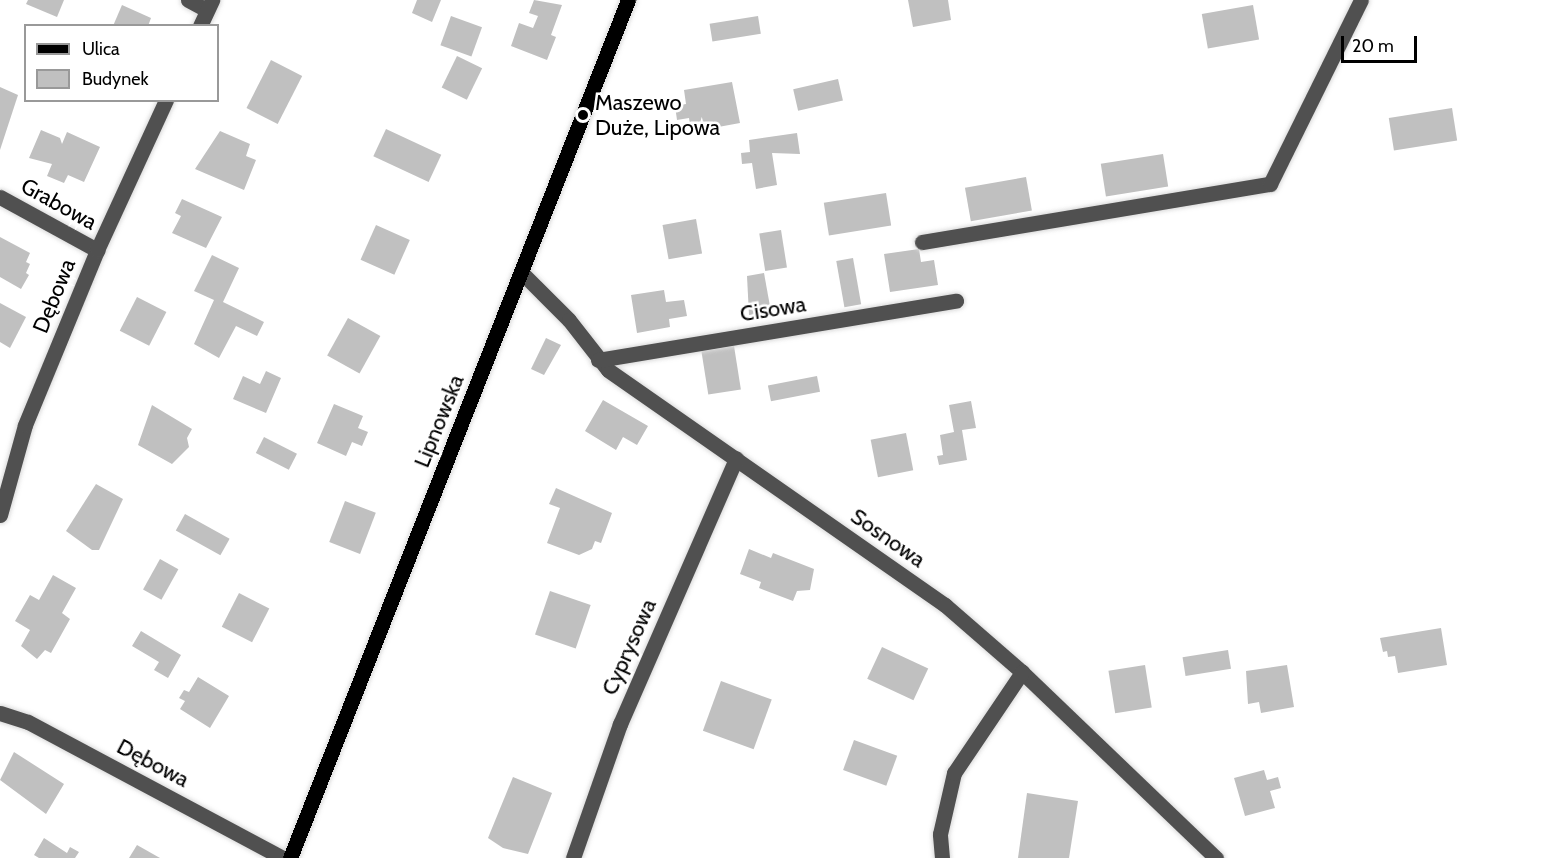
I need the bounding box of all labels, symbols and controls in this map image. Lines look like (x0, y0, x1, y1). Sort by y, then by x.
legend (24, 24, 219, 102)
scale bar (1344, 24, 1420, 62)
text: 20 m (1352, 35, 1394, 57)
text: Ulica (82, 38, 120, 60)
text: Budynek (82, 68, 149, 90)
place label: Maszewo Duże, Lipowa (595, 89, 720, 140)
marker: Maszewo Duże, Lipowa (576, 108, 590, 122)
street label: Grabowa (16, 172, 102, 236)
street label: Dębowa (27, 255, 81, 337)
street label: Cisowa (738, 291, 808, 327)
street label: Lipnowska (408, 371, 470, 471)
street label: Sosnowa (846, 503, 930, 573)
street label: Cyprysowa (596, 595, 662, 699)
street label: Dębowa (112, 733, 194, 793)

